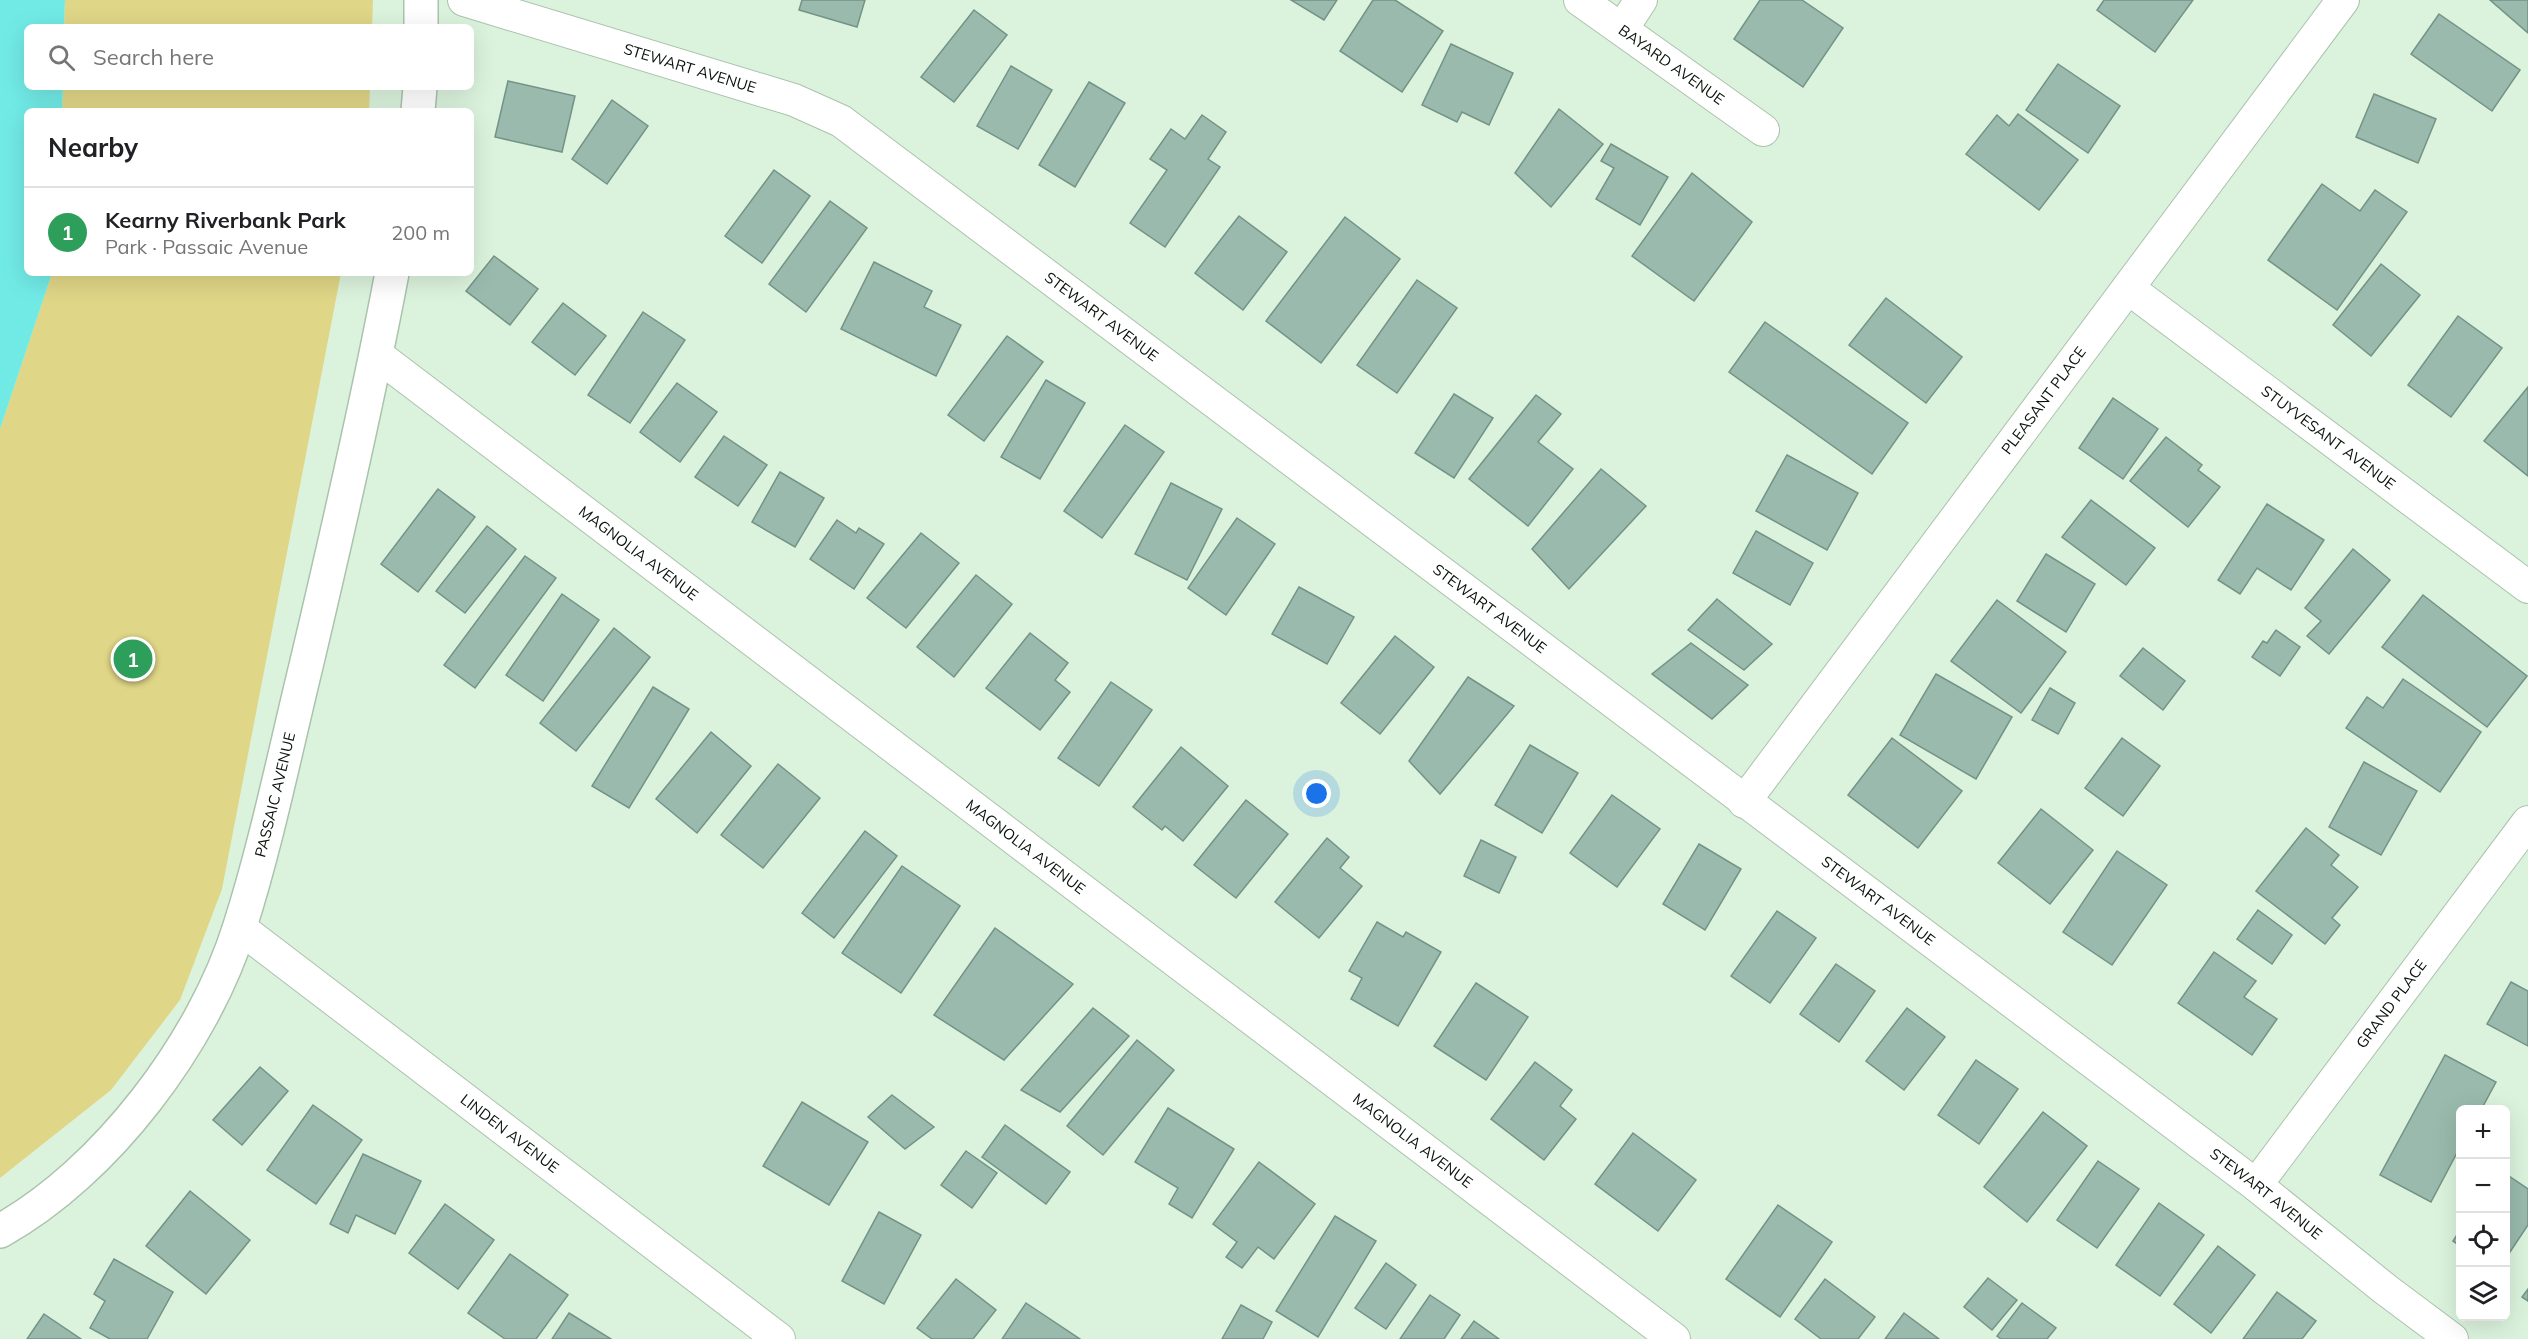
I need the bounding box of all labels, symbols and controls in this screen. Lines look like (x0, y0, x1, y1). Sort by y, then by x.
street label: BAYARD AVENUE (1615, 20, 1728, 109)
search box (24, 24, 474, 90)
street label: STEWART AVENUE (621, 39, 759, 97)
icon: search (45, 41, 78, 74)
text: Search here (93, 43, 214, 71)
text: Nearby (48, 131, 138, 164)
text: Kearny Riverbank Park (105, 206, 346, 234)
text: 1 (62, 220, 74, 245)
text: 200 m (391, 220, 450, 245)
text: Park · Passaic Avenue (105, 234, 308, 259)
street label: STEWART AVENUE (1041, 267, 1162, 365)
street label: PLEASANT PLACE (1997, 343, 2090, 458)
street label: STUYVESANT AVENUE (2258, 381, 2399, 494)
street label: MAGNOLIA AVENUE (575, 501, 702, 604)
street label: STEWART AVENUE (1429, 560, 1551, 657)
pin: 1 (114, 636, 152, 682)
street label: PASSAIC AVENUE (250, 730, 299, 859)
your location (1302, 779, 1331, 808)
street label: MAGNOLIA AVENUE (962, 795, 1089, 898)
street label: STEWART AVENUE (1818, 852, 1939, 950)
street label: GRAND PLACE (2352, 956, 2431, 1052)
street label: MAGNOLIA AVENUE (1349, 1089, 1477, 1192)
street label: LINDEN AVENUE (457, 1090, 563, 1177)
map controls (2456, 1105, 2510, 1321)
button: + (2456, 1105, 2510, 1159)
street label: STEWART AVENUE (2206, 1144, 2326, 1244)
button: − (2456, 1159, 2510, 1213)
button: locate (2456, 1213, 2510, 1267)
button: layers (2456, 1267, 2510, 1321)

